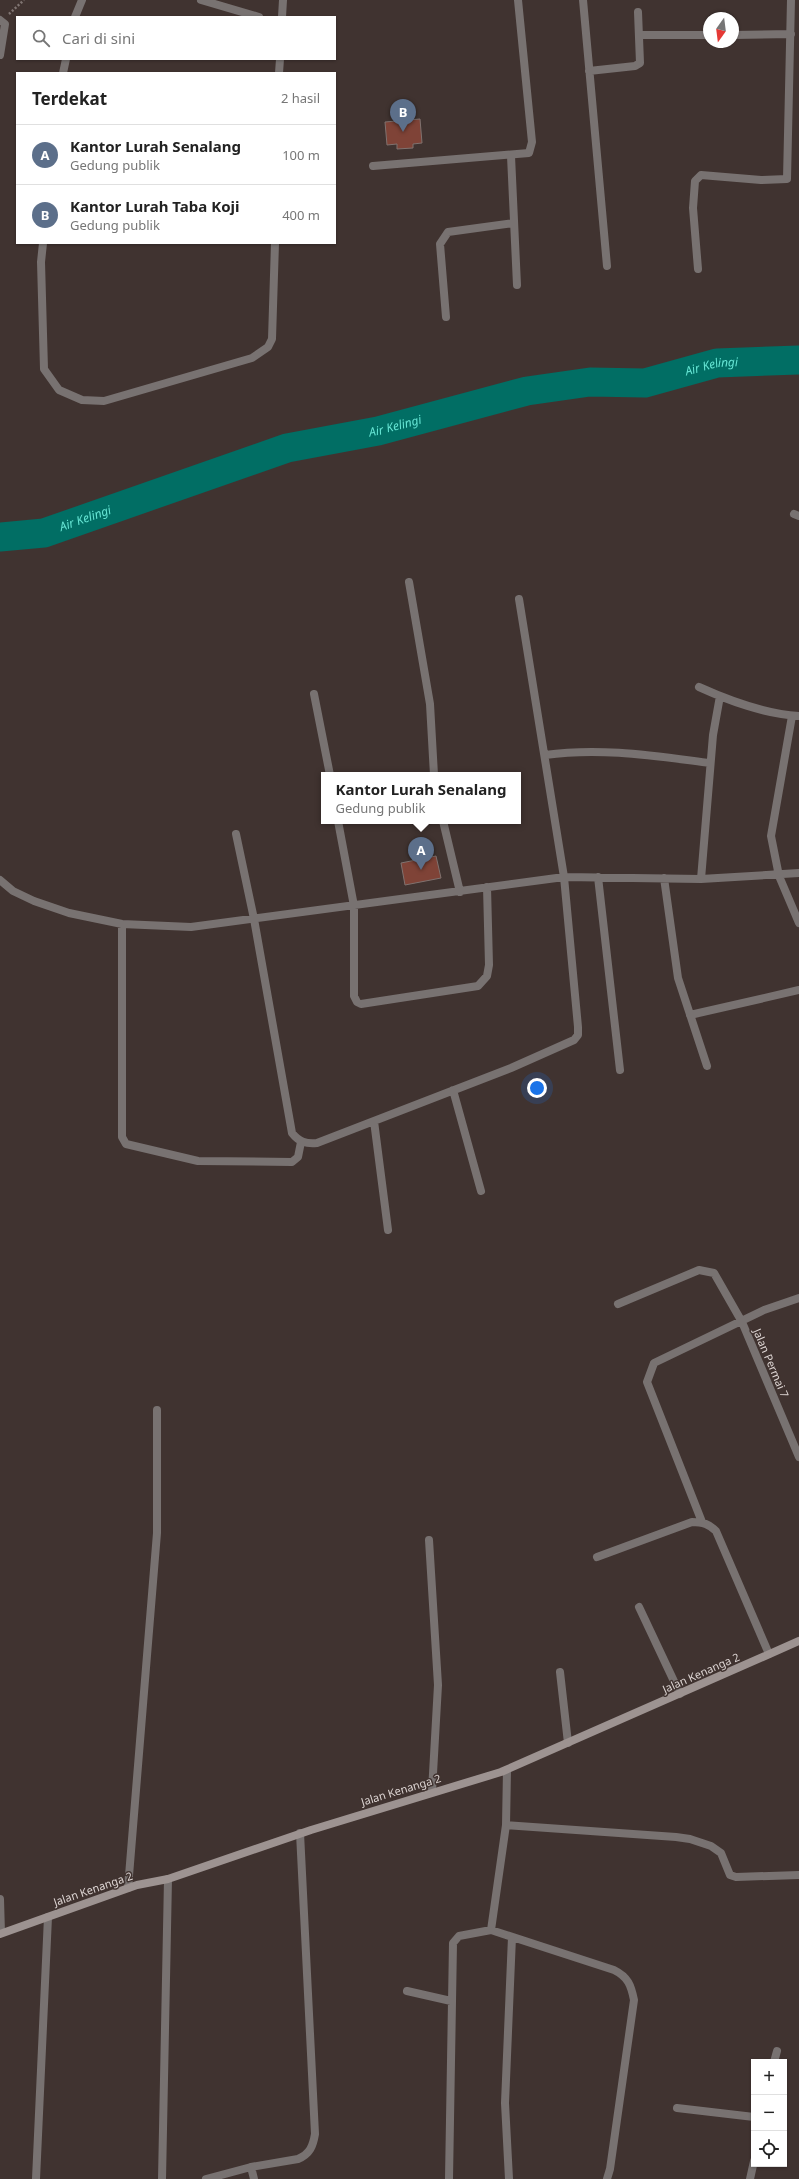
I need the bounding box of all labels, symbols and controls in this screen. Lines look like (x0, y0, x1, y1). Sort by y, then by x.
north arrow (703, 12, 739, 48)
search box (16, 16, 336, 60)
icon: search (30, 27, 52, 49)
text: Cari di sini (62, 28, 135, 48)
text: Terdekat (32, 87, 107, 110)
text: 2 hasil (281, 89, 320, 107)
pin: B (390, 99, 416, 132)
text: Kantor Lurah Senalang (70, 136, 241, 156)
text: A (41, 146, 50, 164)
text: 100 m (282, 146, 320, 164)
text: Gedung publik (70, 156, 160, 174)
text: Kantor Lurah Taba Koji (70, 196, 239, 216)
text: B (41, 206, 49, 224)
text: 400 m (282, 206, 320, 224)
text: Gedung publik (70, 216, 160, 234)
water label: Air Kelingi (682, 353, 739, 380)
water label: Air Kelingi (366, 410, 424, 441)
water label: Air Kelingi (56, 501, 114, 535)
popup (321, 772, 521, 824)
text: Kantor Lurah Senalang (335, 779, 507, 799)
text: Gedung publik (335, 799, 425, 817)
pin: A (408, 837, 434, 870)
your location (527, 1078, 547, 1098)
street label: Jalan Permai 7 (750, 1325, 793, 1400)
street label: Jalan Kenanga 2 (659, 1649, 742, 1697)
street label: Jalan Kenanga 2 (358, 1770, 443, 1809)
street label: Jalan Kenanga 2 (50, 1868, 134, 1909)
map controls (751, 2059, 787, 2167)
button: + (751, 2059, 787, 2095)
button: − (751, 2095, 787, 2131)
button: locate (751, 2131, 787, 2167)

